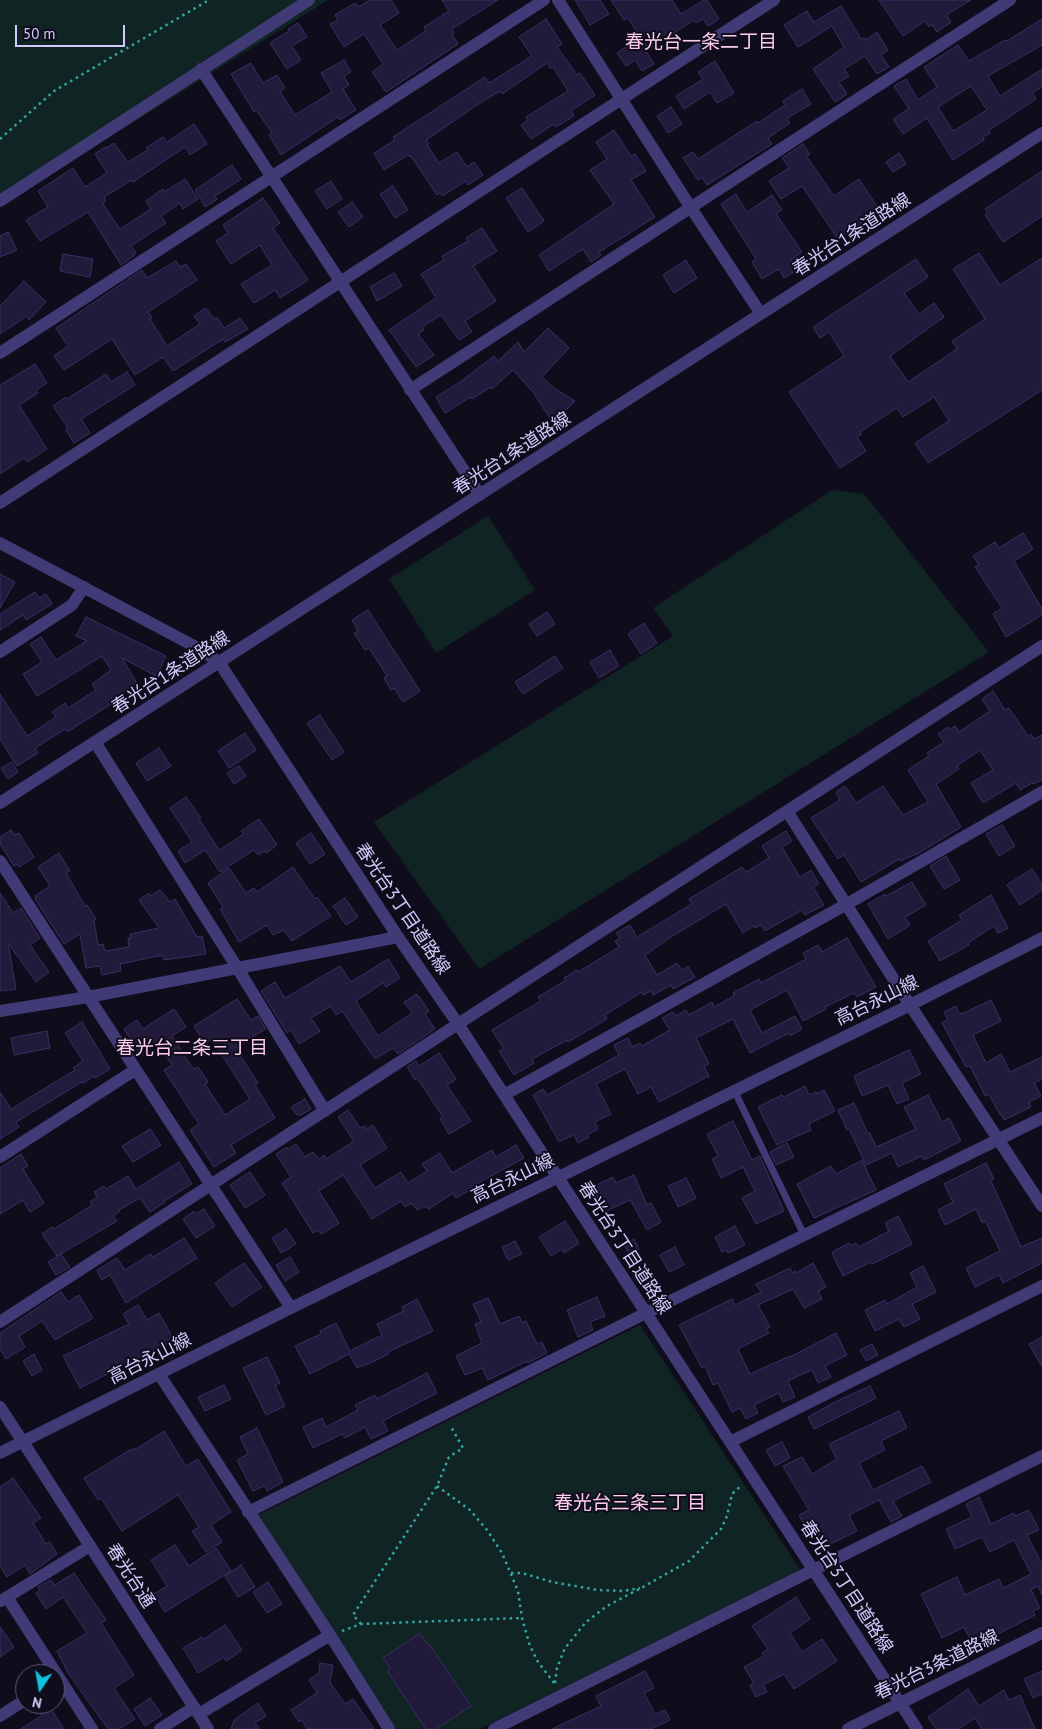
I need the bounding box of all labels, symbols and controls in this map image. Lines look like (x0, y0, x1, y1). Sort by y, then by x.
scale bar (18, 15, 128, 47)
text: 50 m (23, 24, 56, 43)
district label: 春光台一条二丁目 (625, 32, 777, 54)
street label: 春光台1条道路線 (789, 189, 915, 281)
street label: 春光台1条道路線 (449, 408, 575, 500)
street label: 春光台1条道路線 (108, 627, 234, 719)
street label: 春光台3丁目道路線 (350, 839, 454, 979)
street label: 高台永山線 (832, 972, 922, 1030)
district label: 春光台二条三丁目 (116, 1038, 268, 1060)
street label: 高台永山線 (468, 1150, 558, 1208)
street label: 春光台3丁目道路線 (573, 1178, 675, 1318)
street label: 高台永山線 (105, 1329, 195, 1389)
district label: 春光台三条三丁目 (554, 1493, 706, 1515)
street label: 春光台3丁目道路線 (795, 1517, 897, 1657)
street label: 春光台通 (101, 1540, 159, 1612)
street label: 春光台3条道路線 (871, 1626, 1003, 1704)
north arrow (15, 1664, 65, 1714)
text: N (31, 1693, 43, 1712)

